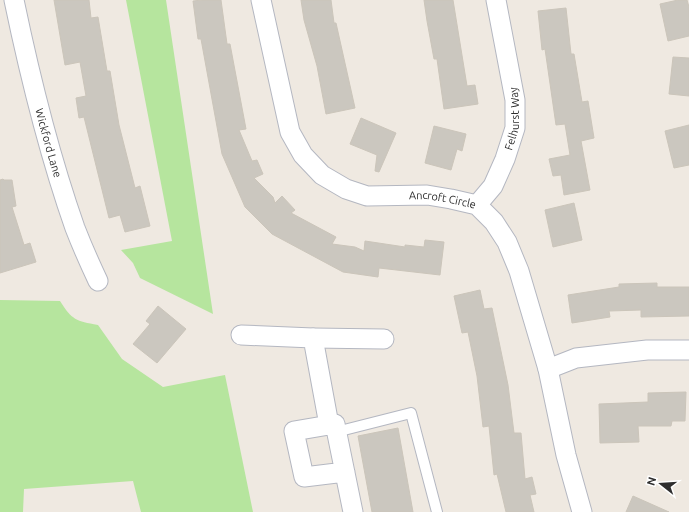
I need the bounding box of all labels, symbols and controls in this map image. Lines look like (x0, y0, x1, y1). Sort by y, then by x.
street label: Felhurst Way (502, 85, 521, 152)
street label: Wickford Lane (33, 107, 64, 179)
street label: Ancroft Circle (409, 189, 477, 211)
north arrow (641, 464, 681, 504)
text: N (644, 475, 658, 487)

